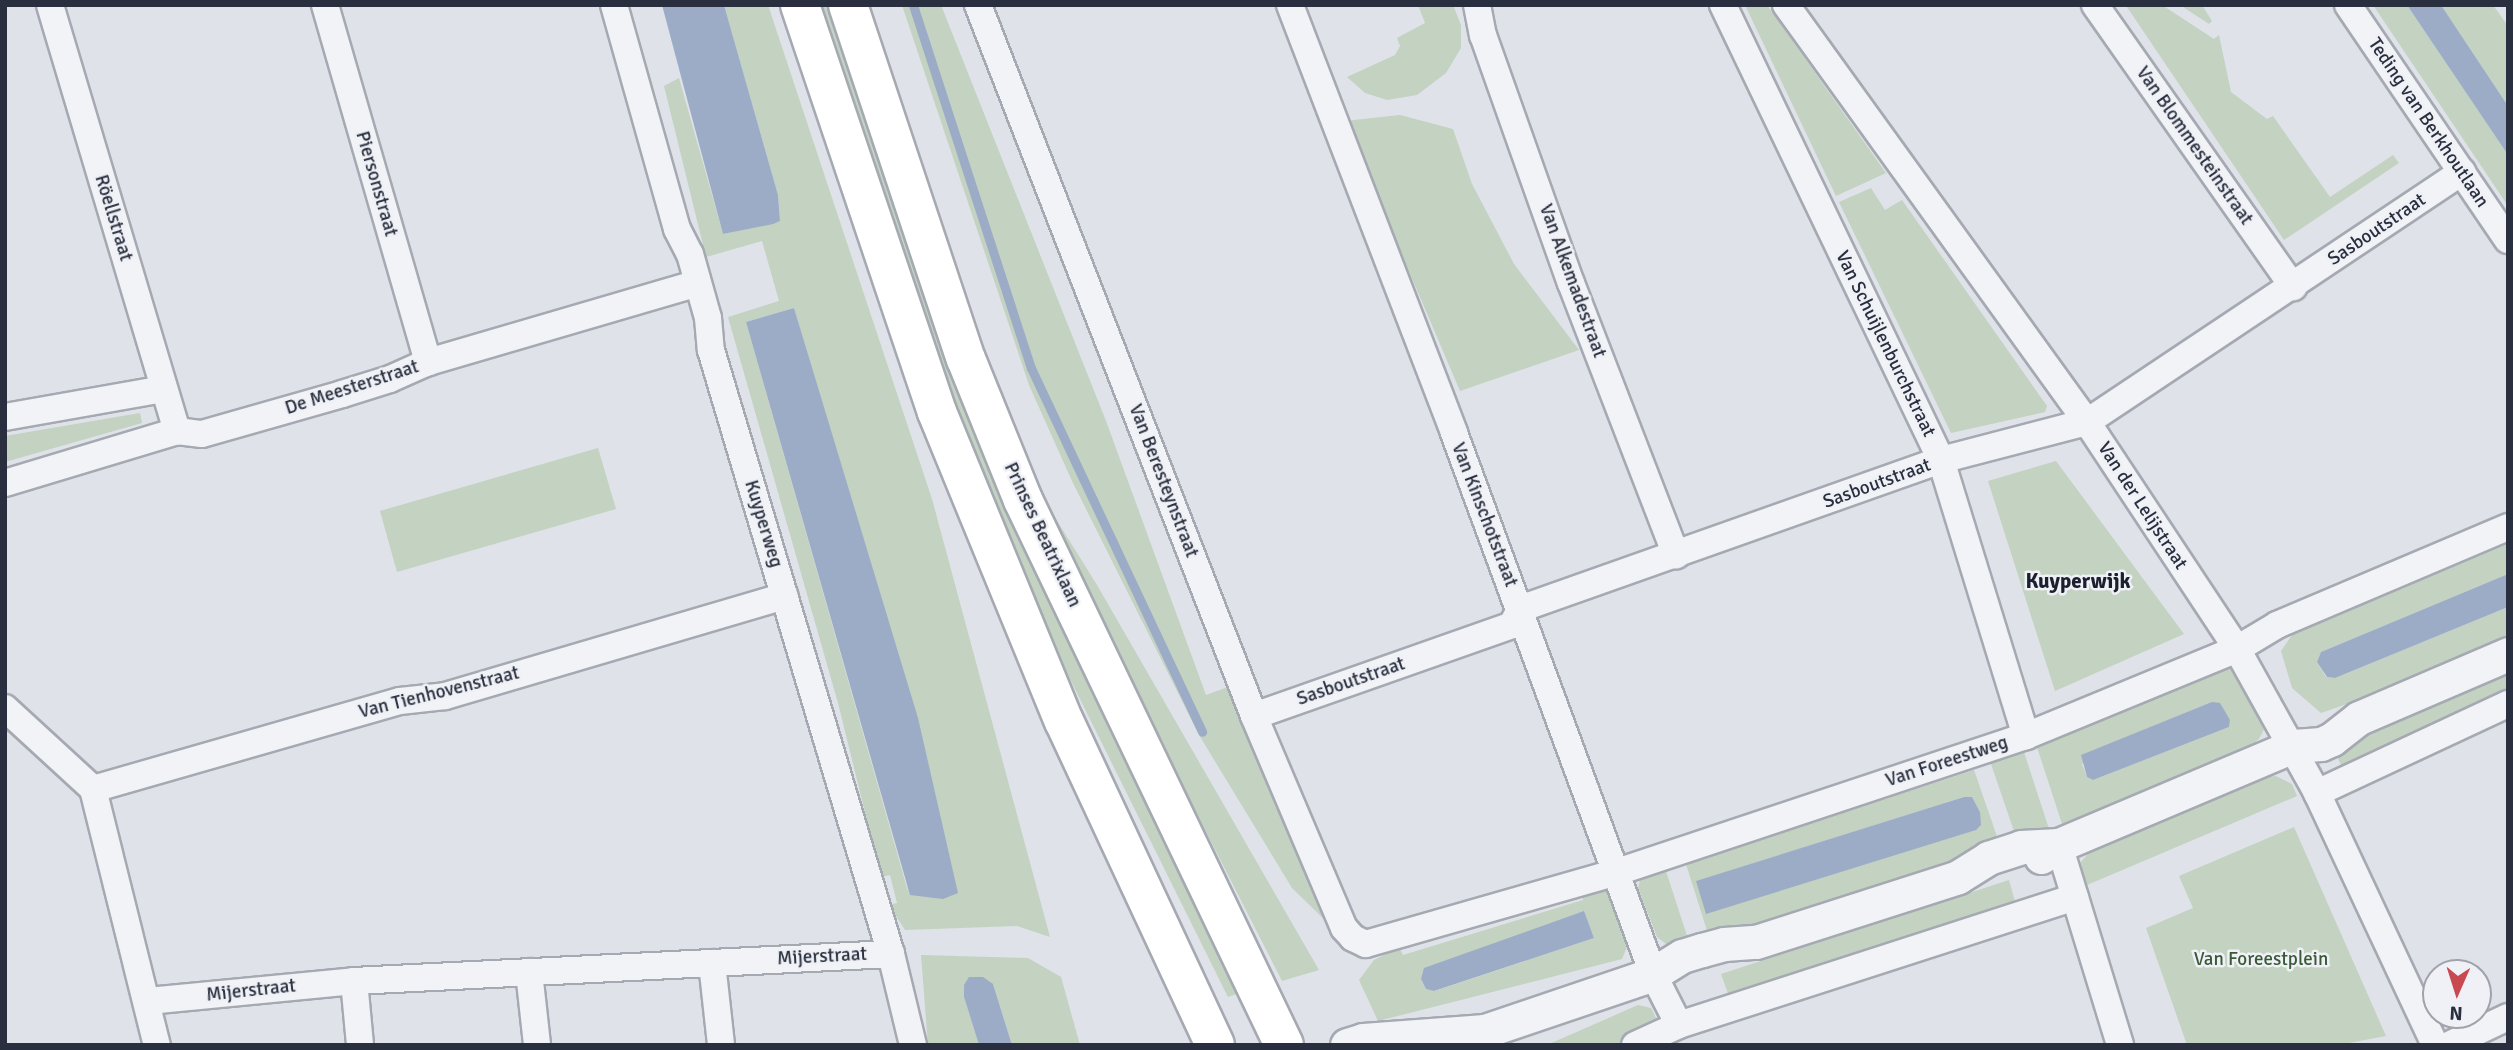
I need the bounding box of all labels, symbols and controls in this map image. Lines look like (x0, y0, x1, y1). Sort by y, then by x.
street label: Teding van Berkhoutlaan (2363, 34, 2493, 212)
street label: Van Blommesteinstraat (2131, 62, 2257, 230)
street label: Piersonstraat (350, 129, 402, 239)
street label: Röellstraat (89, 172, 137, 264)
street label: Sasboutstraat (2324, 189, 2430, 271)
street label: Van Alkemadestraat (1534, 201, 1610, 361)
street label: Van Schuijlenburchstraat (1830, 247, 1940, 441)
street label: De Meesterstraat (282, 356, 422, 420)
street label: Van Beresteynstraat (1123, 401, 1203, 561)
street label: Van der Lelijstraat (2092, 438, 2192, 574)
street label: Van Kinschotstraat (1446, 440, 1522, 590)
street label: Sasboutstraat (1820, 454, 1934, 514)
street label: Prinses Beatrixlaan (998, 459, 1086, 611)
street label: Kuyperweg (739, 478, 787, 570)
district label: Kuyperwijk (2025, 568, 2131, 594)
street label: Sasboutstraat (1294, 653, 1408, 711)
street label: Van Tienhovenstraat (356, 662, 522, 724)
street label: Van Foreestweg (1883, 731, 2011, 793)
street label: Mijerstraat (777, 943, 867, 971)
park label: Van Foreestplein (2194, 949, 2328, 971)
north arrow (2422, 959, 2492, 1029)
street label: Mijerstraat (205, 975, 297, 1007)
text: N (2449, 1001, 2463, 1025)

